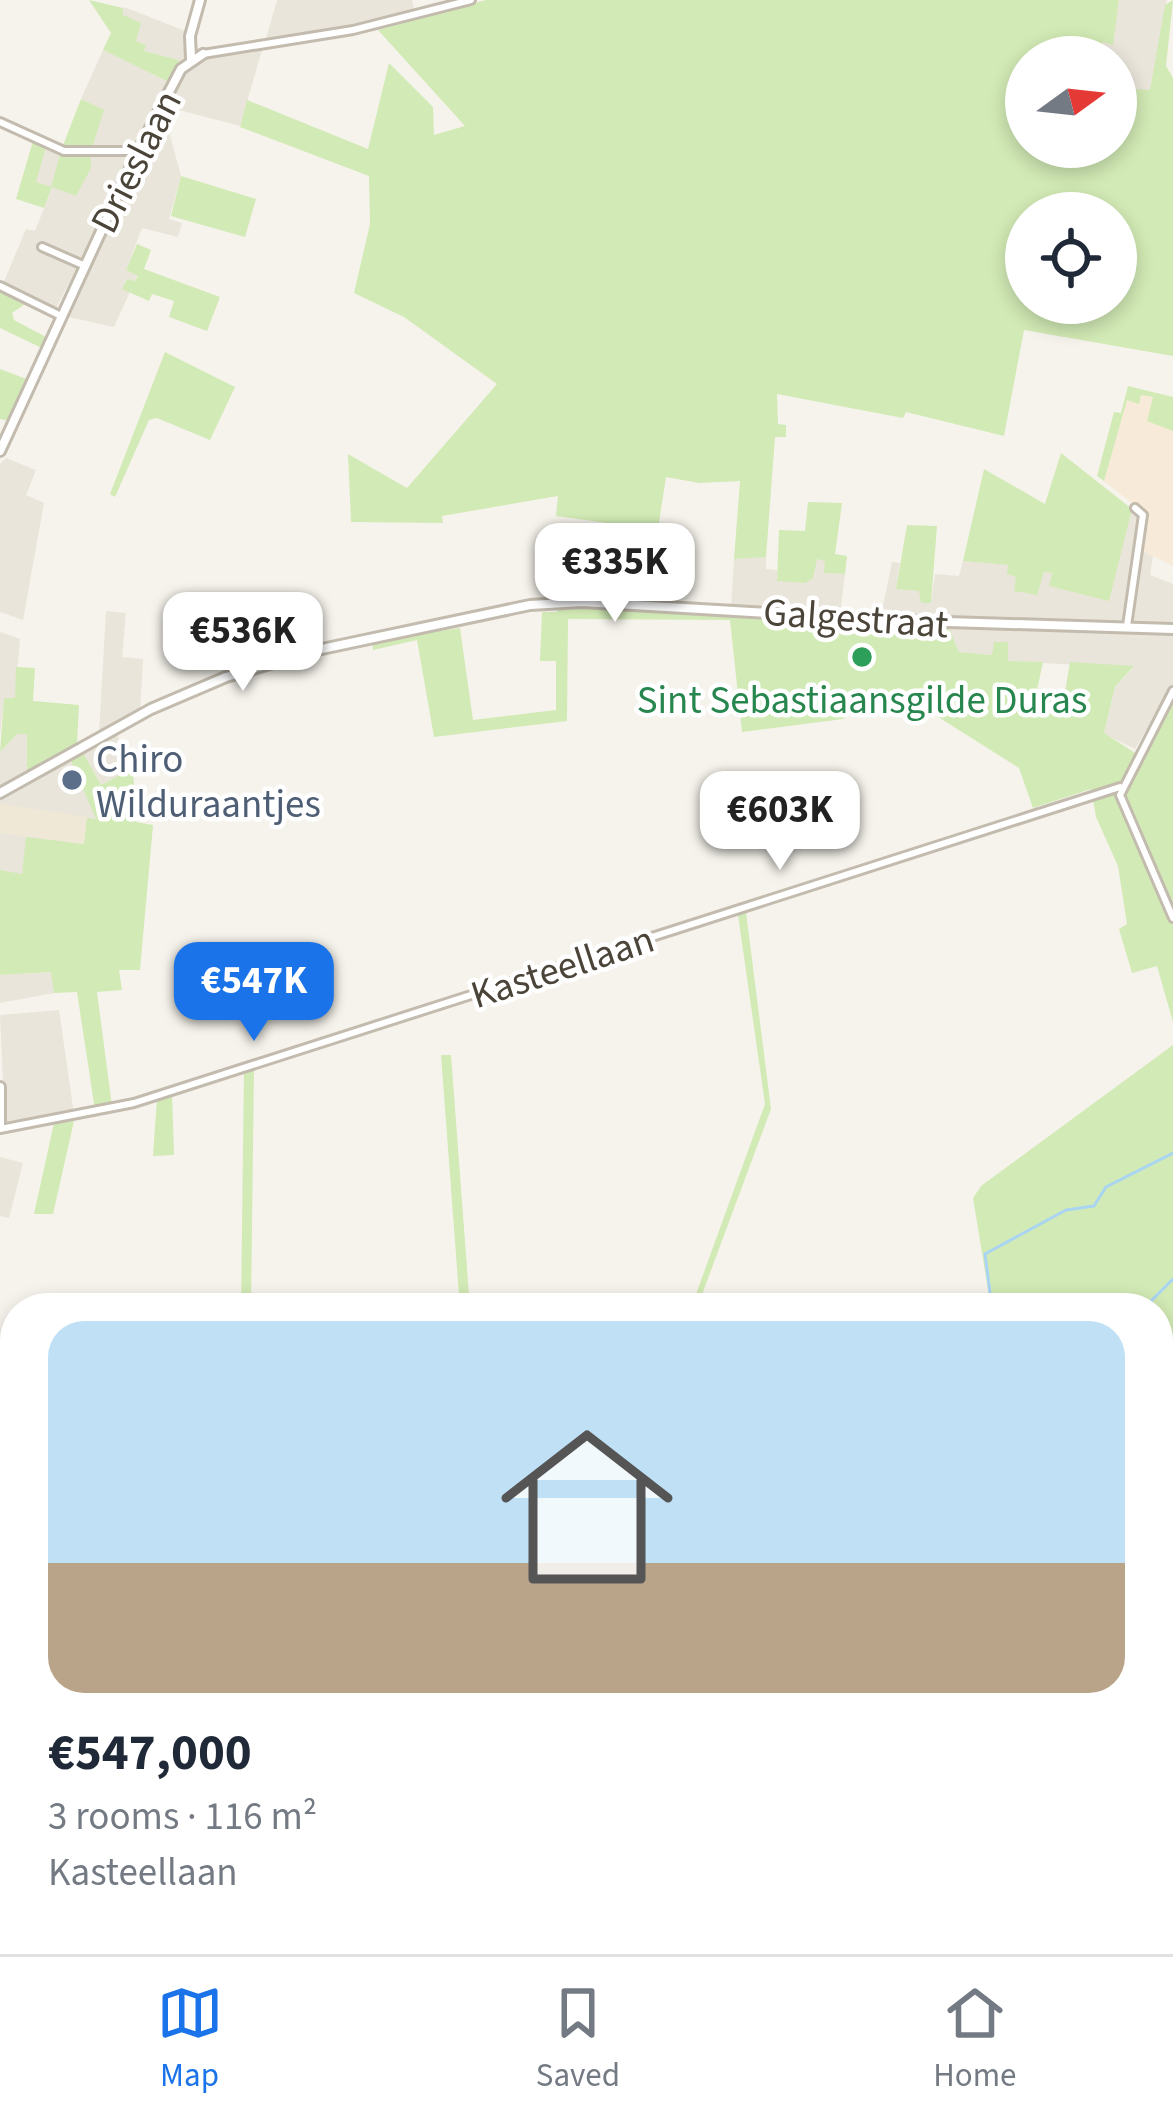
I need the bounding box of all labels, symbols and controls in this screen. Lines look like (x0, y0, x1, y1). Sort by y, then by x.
north arrow (1005, 36, 1137, 168)
map controls (1005, 36, 1137, 324)
street label: Drieslaan (77, 81, 197, 243)
button: locate (1005, 192, 1137, 324)
pin: €335K (531, 523, 699, 625)
text: €335K (562, 534, 668, 590)
street label: Galgestraat (761, 585, 950, 653)
pin: €536K (159, 592, 327, 694)
text: €536K (190, 603, 296, 659)
marker: Sint Sebastiaansgilde Duras (849, 644, 875, 670)
place label: Sint Sebastiaansgilde Duras (637, 673, 1087, 729)
place label: Chiro Wilduraantjes (96, 732, 321, 833)
marker: Chiro Wilduraantjes (59, 767, 85, 793)
pin: €603K (696, 771, 864, 873)
text: €603K (727, 782, 833, 838)
street label: Kasteellaan (464, 912, 661, 1024)
pin: €547K (170, 942, 338, 1044)
text: €547K (201, 953, 307, 1009)
icon: home (479, 1399, 695, 1615)
text: €547,000 (48, 1717, 252, 1789)
text: 3 rooms · 116 m² (48, 1789, 317, 1845)
text: Kasteellaan (48, 1845, 238, 1901)
tab: Map (157, 1980, 223, 2099)
tab: Saved (536, 1980, 620, 2099)
tab: Home (933, 1980, 1016, 2099)

